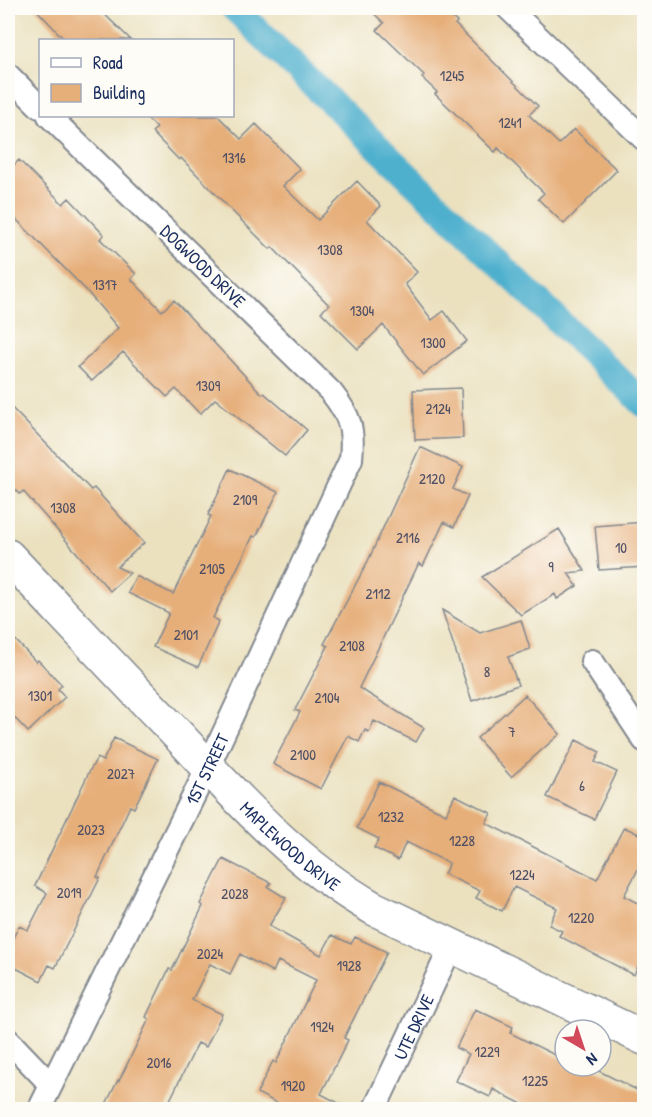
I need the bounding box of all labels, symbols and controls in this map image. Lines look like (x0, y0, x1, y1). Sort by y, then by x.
legend (39, 39, 234, 117)
text: Road (93, 50, 123, 75)
house number: 1245 (440, 65, 465, 86)
text: Building (93, 80, 145, 105)
house number: 1241 (498, 112, 522, 133)
house number: 1316 (222, 147, 246, 168)
street label: DOGWOOD DRIVE (155, 219, 251, 313)
house number: 1308 (317, 239, 343, 260)
house number: 1317 (92, 274, 118, 295)
house number: 1304 (350, 300, 375, 321)
house number: 1300 (420, 332, 446, 353)
house number: 1309 (196, 375, 221, 396)
house number: 2124 (425, 398, 451, 419)
house number: 2120 (419, 468, 445, 489)
house number: 2109 (233, 489, 258, 510)
house number: 1308 (50, 497, 76, 518)
house number: 2116 (396, 527, 420, 548)
house number: 10 (615, 537, 627, 558)
house number: 9 (548, 556, 554, 577)
house number: 2105 (199, 558, 225, 579)
house number: 2112 (366, 583, 390, 604)
house number: 2101 (174, 624, 198, 645)
house number: 2108 (339, 635, 365, 656)
house number: 8 (484, 661, 490, 682)
house number: 1301 (28, 685, 52, 706)
house number: 2104 (315, 687, 340, 708)
house number: 7 (508, 721, 516, 742)
street label: 1ST STREET (179, 729, 235, 809)
house number: 2100 (290, 744, 316, 765)
house number: 2027 (107, 763, 135, 784)
house number: 6 (579, 775, 585, 796)
street label: MAPLEWOOD DRIVE (235, 795, 346, 896)
house number: 1232 (378, 806, 404, 827)
house number: 2023 (77, 819, 105, 840)
house number: 1228 (449, 830, 475, 851)
house number: 1224 (509, 864, 535, 885)
house number: 2019 (57, 882, 82, 903)
house number: 2028 (221, 883, 249, 904)
house number: 1220 (568, 907, 594, 928)
house number: 2024 (197, 943, 224, 964)
house number: 1928 (337, 955, 361, 976)
street label: UTE DRIVE (387, 990, 439, 1064)
house number: 1924 (310, 1016, 334, 1037)
north arrow (553, 1018, 613, 1078)
house number: 1229 (475, 1041, 500, 1062)
text: N (582, 1048, 603, 1071)
house number: 2016 (146, 1052, 172, 1073)
house number: 1225 (522, 1070, 549, 1091)
house number: 1920 (281, 1075, 306, 1096)

